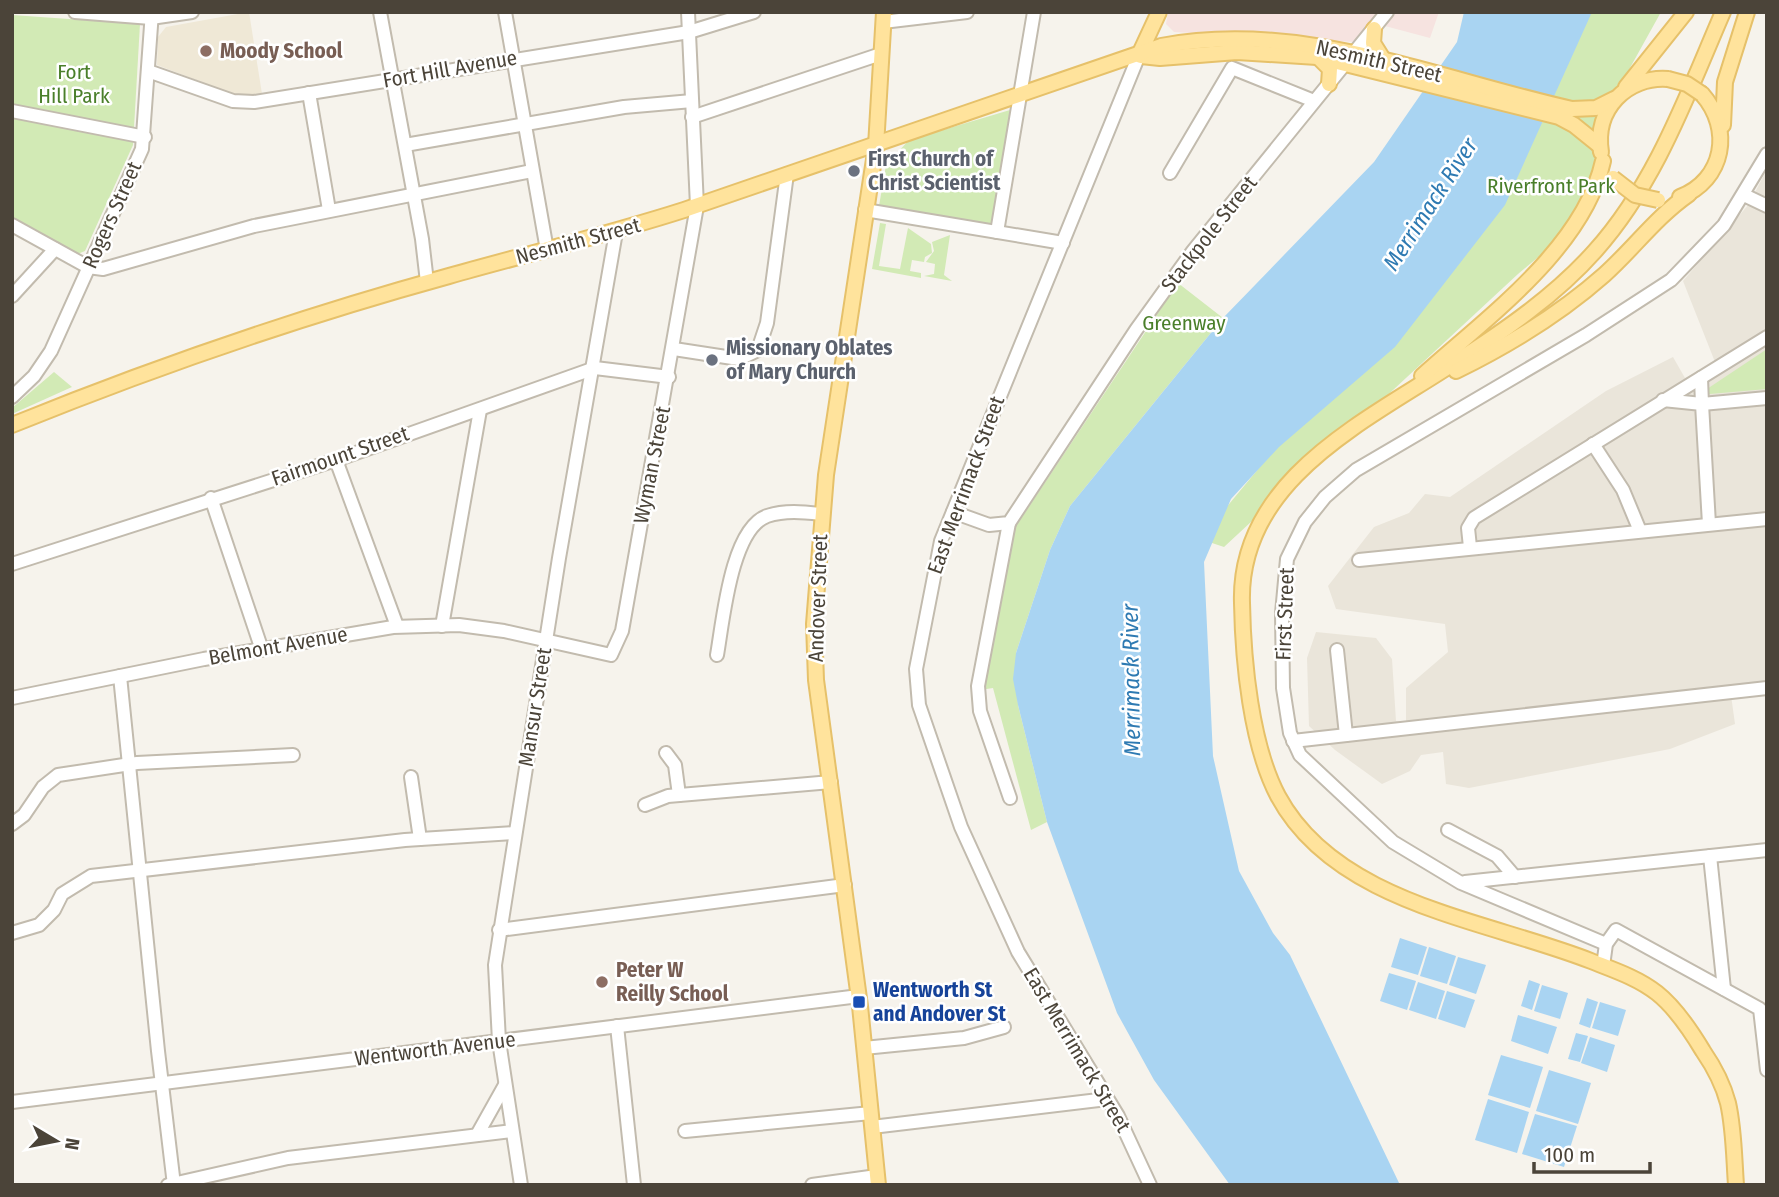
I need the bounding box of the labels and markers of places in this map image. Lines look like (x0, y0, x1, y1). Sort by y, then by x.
place label: Moody School (220, 38, 343, 64)
marker: Moody School (198, 43, 214, 59)
place label: First Church of Christ Scientist (868, 146, 1001, 196)
marker: First Church of Christ Scientist (846, 163, 862, 179)
place label: Missionary Oblates of Mary Church (726, 335, 893, 385)
marker: Missionary Oblates of Mary Church (704, 352, 720, 368)
place label: Peter W Reilly School (616, 957, 729, 1007)
marker: Peter W Reilly School (594, 974, 610, 990)
place label: Wentworth St and Andover St (873, 977, 1006, 1027)
marker: Wentworth St and Andover St (851, 994, 867, 1010)

